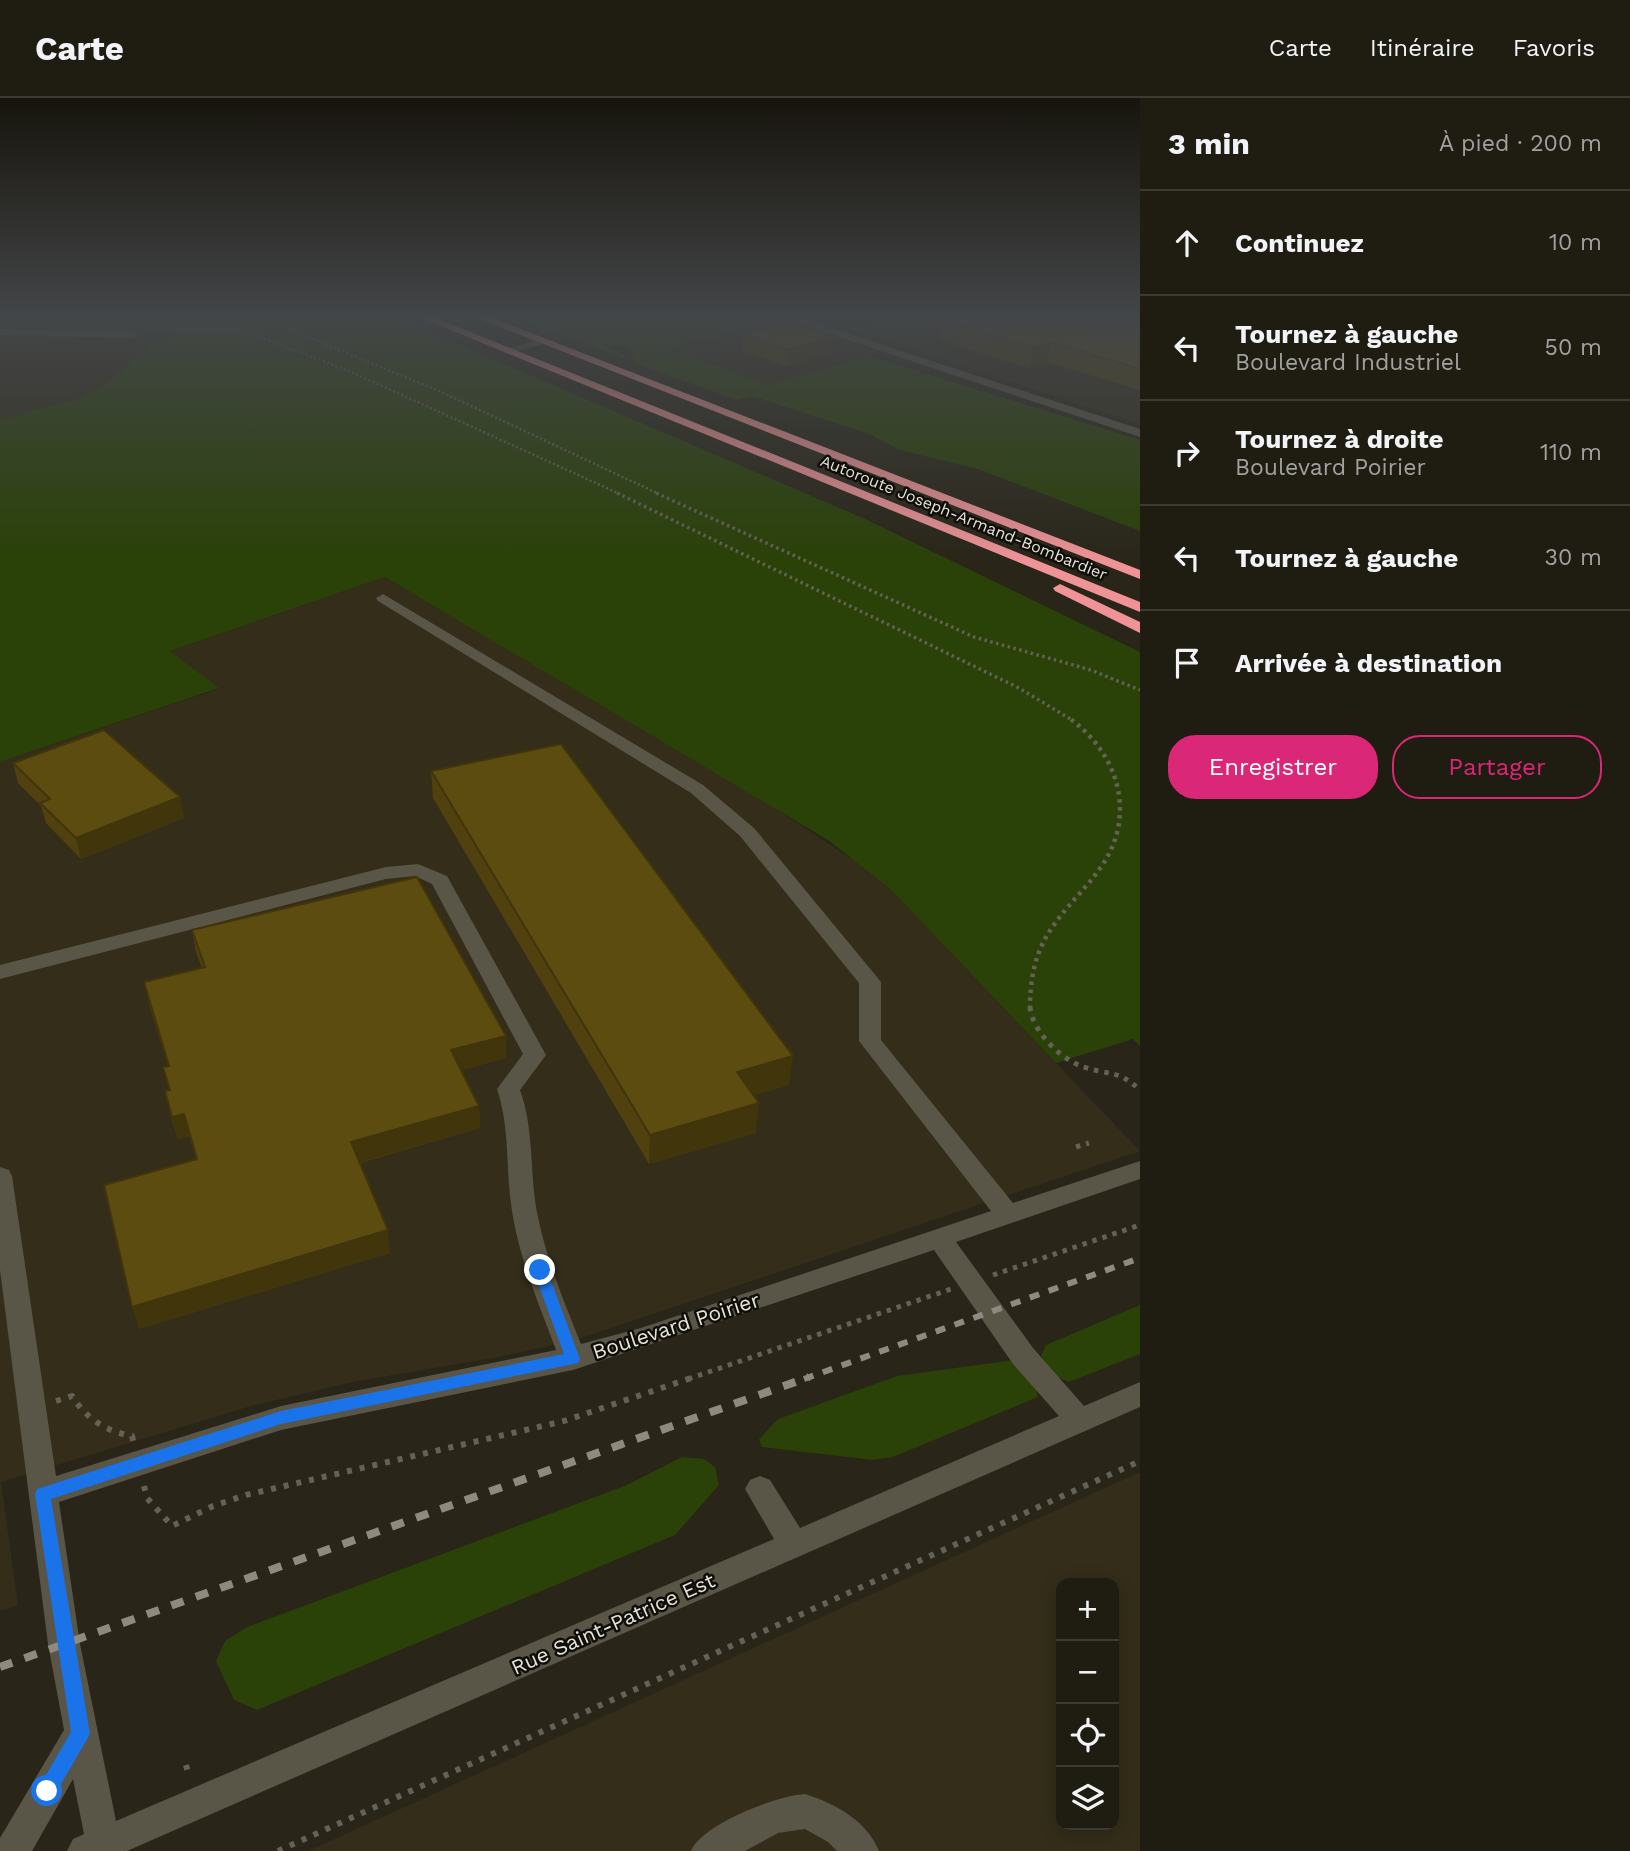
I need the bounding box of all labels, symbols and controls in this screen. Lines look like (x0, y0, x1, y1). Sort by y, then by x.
text: Carte (35, 29, 124, 68)
text: Carte (1269, 34, 1332, 62)
text: Itinéraire (1370, 34, 1475, 62)
text: Favoris (1513, 34, 1595, 62)
text: 3 min (1168, 126, 1250, 161)
text: À pied · 200 m (1439, 130, 1602, 157)
icon: ahead (1168, 224, 1206, 262)
text: Continuez (1235, 228, 1364, 258)
text: 10 m (1549, 229, 1602, 256)
text: Tournez à gauche (1235, 319, 1458, 349)
icon: left (1168, 329, 1206, 367)
text: 50 m (1545, 334, 1602, 361)
text: Boulevard Industriel (1235, 349, 1461, 376)
text: Tournez à droite (1235, 424, 1444, 454)
icon: right (1168, 434, 1206, 472)
text: 110 m (1540, 439, 1602, 466)
street label: Autoroute Joseph-Armand-Bombardier (818, 451, 1110, 584)
text: Boulevard Poirier (1235, 454, 1426, 481)
icon: left (1168, 539, 1206, 577)
text: Tournez à gauche (1235, 543, 1458, 573)
text: 30 m (1545, 544, 1602, 571)
icon: arrive (1168, 644, 1206, 682)
text: Arrivée à destination (1235, 648, 1502, 678)
button: Enregistrer (1168, 735, 1378, 799)
button: Partager (1392, 735, 1602, 799)
route end (524, 1254, 555, 1285)
street label: Boulevard Poirier (589, 1287, 763, 1364)
street label: Rue Saint-Patrice Est (507, 1567, 719, 1680)
map controls (1056, 1578, 1119, 1830)
button: + (1056, 1578, 1119, 1641)
button: − (1056, 1641, 1119, 1704)
button: locate (1056, 1704, 1119, 1767)
button: layers (1056, 1767, 1119, 1830)
route start (31, 1775, 62, 1806)

